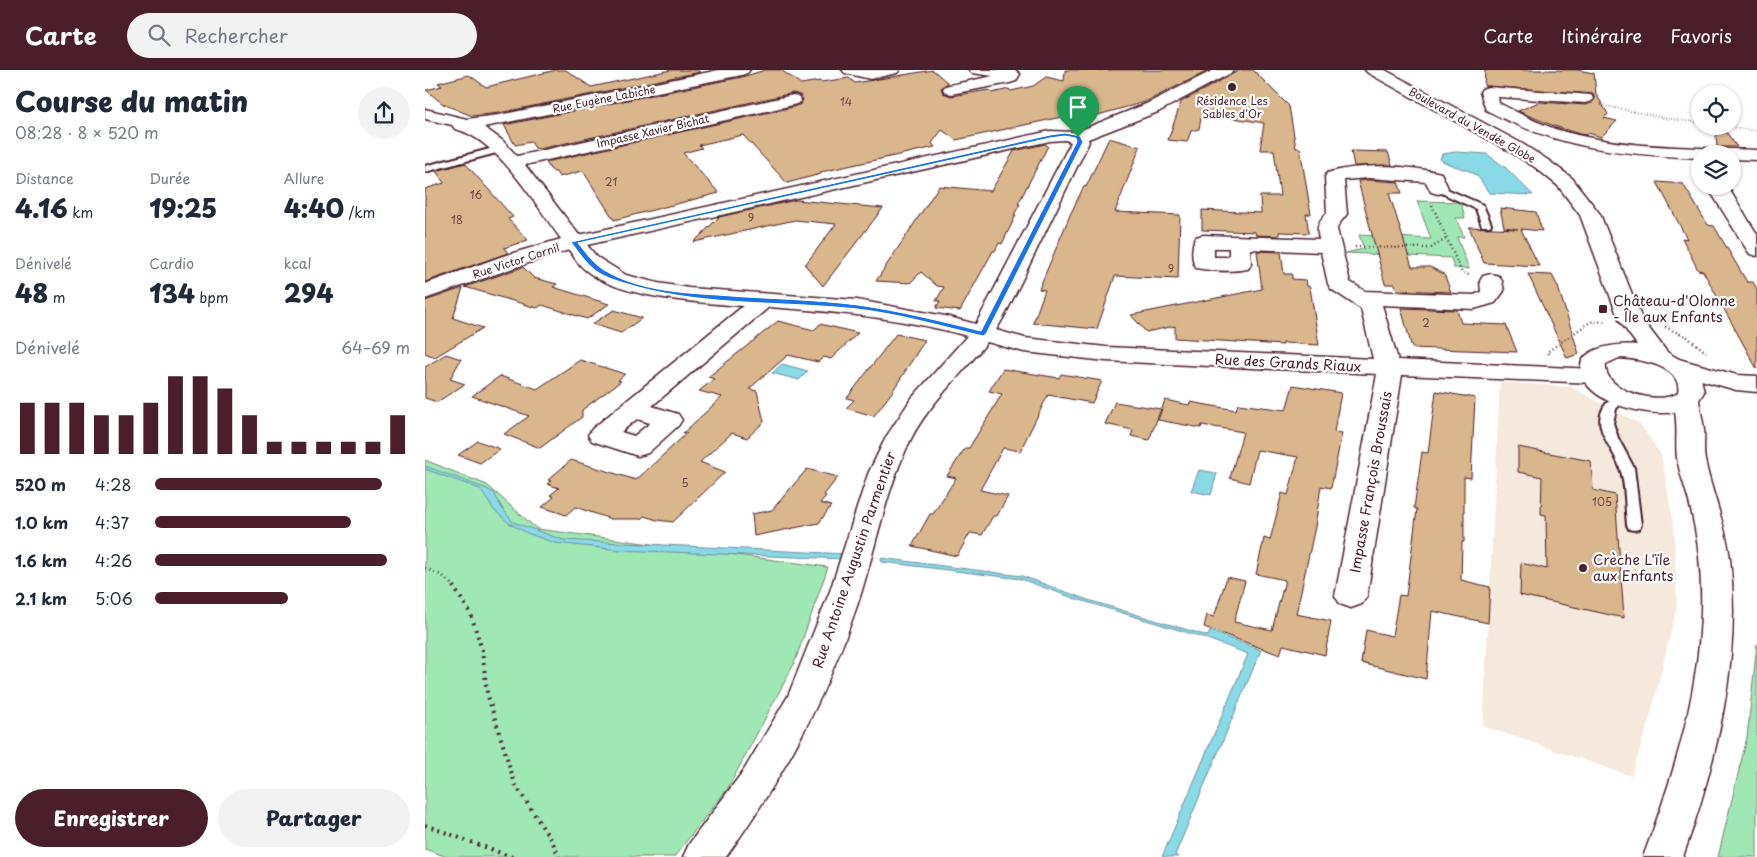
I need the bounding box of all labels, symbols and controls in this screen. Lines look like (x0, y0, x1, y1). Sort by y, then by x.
search box (127, 13, 477, 58)
text: Carte (25, 17, 97, 53)
icon: search (145, 21, 173, 49)
text: Rechercher (185, 21, 288, 49)
text: Carte (1483, 22, 1533, 49)
text: Itinéraire (1561, 22, 1642, 49)
text: Favoris (1670, 22, 1732, 49)
text: Course du matin (15, 79, 248, 122)
street label: Rue Eugène Labiche (551, 80, 657, 117)
marker: Résidence Les Sables d'Or (1226, 81, 1238, 93)
street label: Boulevard du Vendée Globe (1406, 83, 1539, 167)
map controls (1691, 85, 1741, 195)
button: locate (1691, 85, 1741, 135)
pin (1057, 86, 1099, 137)
button: share (358, 87, 410, 139)
place label: Résidence Les Sables d'Or (1196, 92, 1268, 122)
house number: 14 (840, 93, 852, 110)
icon: arrive (1064, 93, 1092, 121)
street label: Impasse Xavier Bichat (595, 109, 711, 152)
text: 08:28 · 8 × 520 m (15, 120, 159, 144)
button: layers (1691, 145, 1741, 195)
text: Distance (15, 168, 74, 189)
text: Durée (149, 168, 190, 189)
text: Allure (284, 168, 324, 189)
house number: 21 (605, 173, 617, 190)
house number: 16 (470, 186, 483, 203)
text: 4.16 (15, 189, 68, 227)
text: 19:25 (149, 189, 217, 227)
text: 4:40 (284, 189, 344, 227)
text: km (68, 202, 93, 223)
text: /km (344, 202, 375, 223)
house number: 9 (748, 209, 754, 226)
house number: 18 (451, 211, 463, 228)
street label: Rue Victor Cornil (470, 238, 561, 283)
text: Dénivelé (15, 253, 72, 274)
text: Cardio (149, 253, 194, 274)
text: kcal (284, 253, 312, 274)
house number: 9 (1168, 260, 1174, 277)
text: 48 (15, 274, 48, 312)
text: 134 (149, 274, 195, 312)
text: 294 (284, 274, 333, 312)
text: m (48, 287, 65, 308)
text: bpm (195, 287, 228, 308)
place label: Château-d'Olonne - Île aux Enfants (1613, 290, 1736, 327)
marker: Château-d'Olonne - Île aux Enfants (1597, 303, 1609, 315)
house number: 2 (1422, 314, 1430, 331)
text: Dénivelé (15, 335, 80, 359)
text: 64–69 m (341, 335, 410, 359)
street label: Rue des Grands Riaux (1214, 348, 1362, 377)
street label: Impasse François Broussais (1344, 389, 1397, 574)
street label: Rue Antoine Augustin Parmentier (807, 448, 901, 671)
text: 520 m (15, 472, 66, 496)
text: 4:28 (95, 472, 131, 496)
house number: 5 (681, 474, 689, 491)
house number: 105 (1592, 493, 1612, 510)
text: 1.0 km (15, 510, 68, 534)
text: 4:37 (95, 510, 129, 534)
text: 1.6 km (15, 548, 67, 572)
text: 4:26 (95, 548, 132, 572)
place label: Crèche L'ïle aux Enfants (1593, 549, 1674, 586)
marker: Crèche L'ïle aux Enfants (1577, 562, 1589, 574)
text: 2.1 km (15, 586, 67, 610)
text: 5:06 (95, 586, 133, 610)
button: Enregistrer (15, 789, 208, 847)
button: Partager (218, 789, 410, 847)

